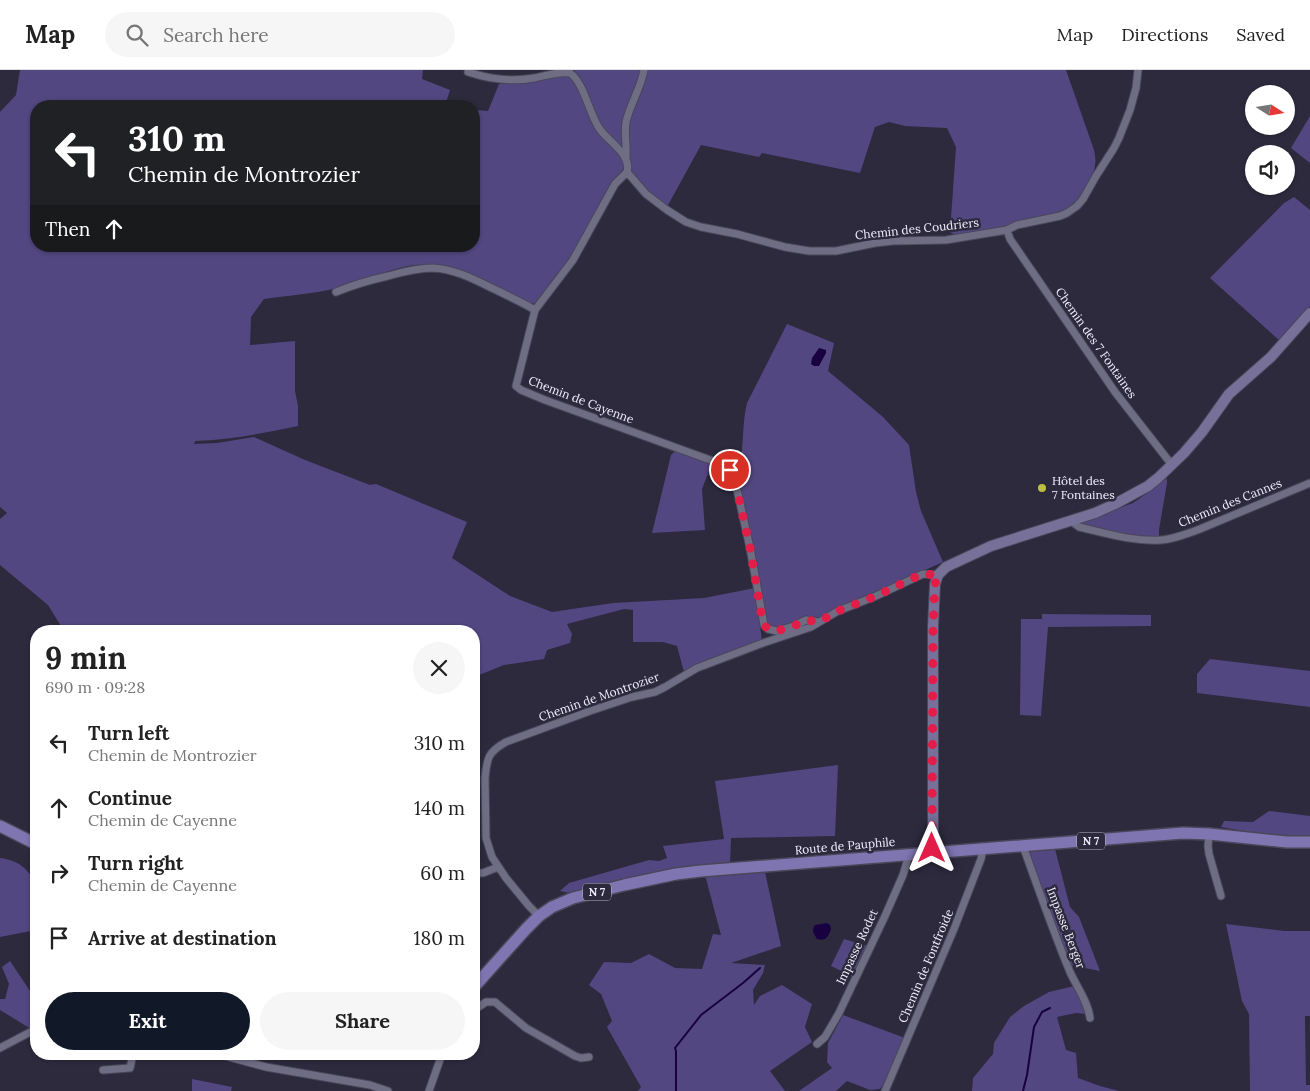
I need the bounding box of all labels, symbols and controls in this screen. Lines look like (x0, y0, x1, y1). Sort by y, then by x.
search box (105, 12, 455, 57)
text: Map (25, 19, 75, 50)
icon: search (123, 21, 151, 49)
text: Search here (163, 23, 269, 47)
text: Map (1057, 23, 1093, 46)
text: Directions (1121, 23, 1208, 46)
text: Saved (1236, 23, 1285, 46)
north arrow (1245, 85, 1295, 135)
map controls (1245, 85, 1295, 195)
text: 310 m (128, 116, 225, 161)
icon: left (45, 120, 110, 185)
button: sound (1245, 145, 1295, 195)
text: Chemin de Montrozier (128, 160, 360, 188)
street label: Chemin des Coudriers (854, 214, 980, 242)
icon: ahead (100, 215, 128, 243)
text: Then (45, 217, 90, 241)
street label: Chemin des 7 Fontaines (1052, 284, 1141, 401)
street label: Chemin de Cayenne (526, 373, 636, 427)
pin (709, 449, 751, 491)
icon: arrive (716, 456, 744, 484)
place label: Hôtel des 7 Fontaines (1052, 473, 1115, 502)
street label: Chemin des Cannes (1176, 475, 1284, 530)
marker: Hôtel des 7 Fontaines (1036, 482, 1048, 494)
text: 9 min (45, 639, 127, 677)
button: close (413, 642, 465, 694)
street label: Chemin de Montrozier (537, 669, 662, 724)
text: 690 m · 09:28 (45, 677, 145, 697)
text: Turn left (88, 721, 169, 745)
icon: left (45, 729, 73, 757)
text: 310 m (414, 731, 465, 755)
text: Chemin de Montrozier (88, 745, 257, 765)
text: Continue (88, 786, 172, 810)
icon: ahead (45, 794, 73, 822)
text: 140 m (414, 796, 465, 820)
text: Chemin de Cayenne (88, 810, 237, 830)
position arrow (905, 821, 957, 873)
road number: N 7 (1077, 832, 1105, 849)
street label: Route de Pauphile (794, 834, 896, 857)
text: Turn right (88, 851, 184, 875)
icon: right (45, 859, 73, 887)
text: 60 m (420, 861, 465, 885)
text: Chemin de Cayenne (88, 875, 237, 895)
road number: N 7 (583, 884, 611, 900)
street label: Impasse Berger (1044, 885, 1089, 971)
street label: Impasse Rodet (833, 906, 881, 987)
street label: Chemin de Fontfroide (895, 906, 956, 1025)
icon: arrive (45, 924, 73, 952)
text: Arrive at destination (88, 926, 277, 950)
text: 180 m (414, 926, 465, 950)
button: Exit (45, 992, 250, 1050)
button: Share (260, 992, 465, 1050)

